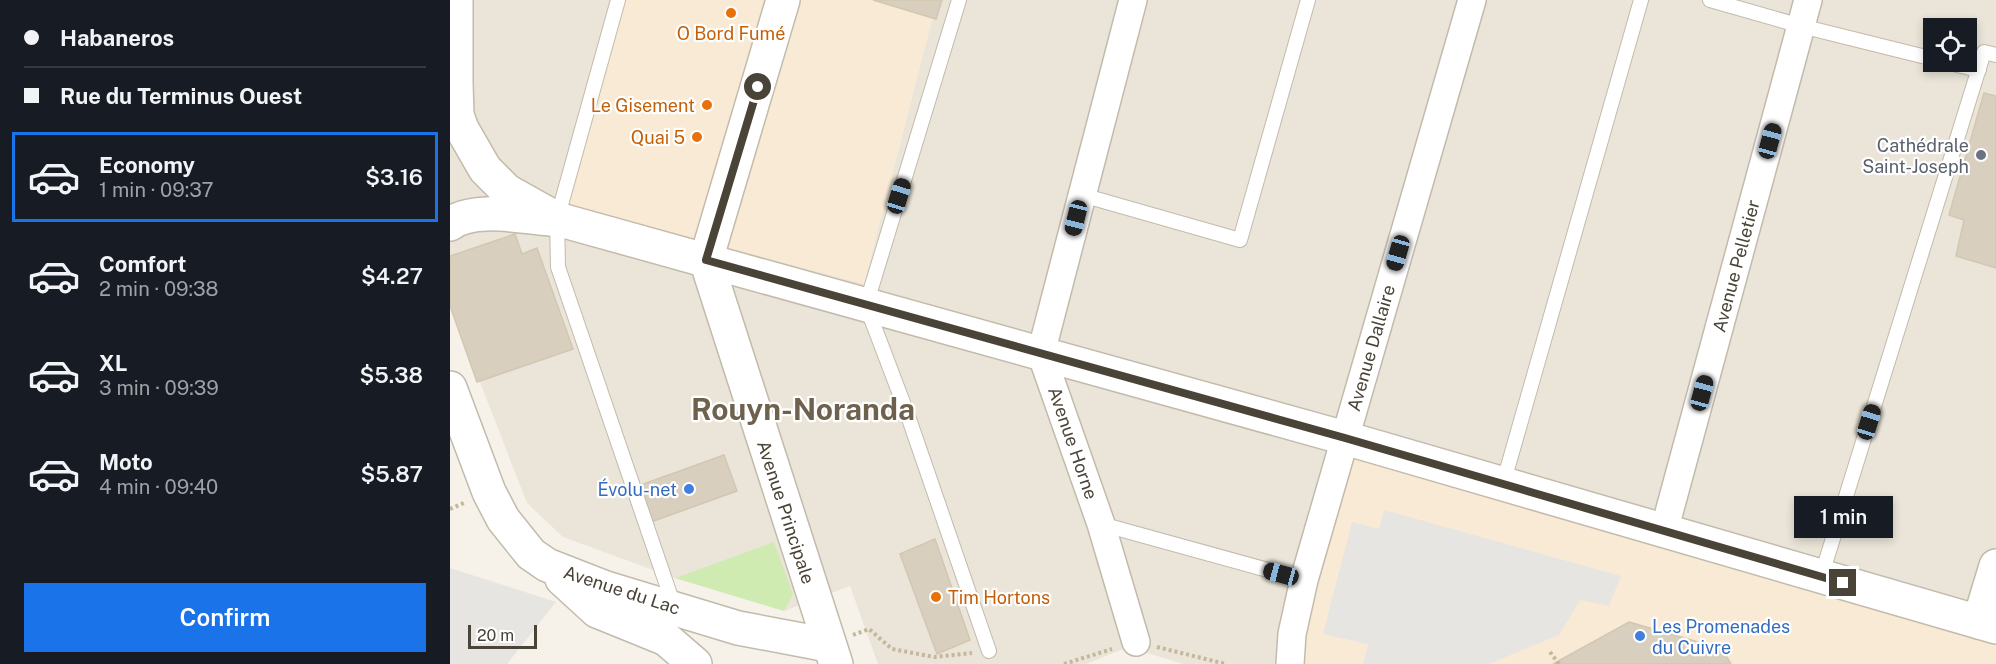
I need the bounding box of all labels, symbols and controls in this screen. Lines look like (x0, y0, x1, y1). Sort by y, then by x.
marker: O Bord Fumé (724, 6, 738, 20)
map controls (1923, 18, 1977, 72)
button: locate (1923, 18, 1977, 72)
place label: O Bord Fumé (677, 23, 785, 44)
text: Habaneros (60, 25, 174, 51)
route start (744, 73, 771, 100)
text: Rue du Terminus Ouest (60, 83, 302, 109)
place label: Le Gisement (591, 95, 695, 116)
marker: Le Gisement (700, 98, 714, 112)
car (1757, 121, 1783, 161)
place label: Quai 5 (631, 127, 685, 148)
marker: Quai 5 (690, 130, 704, 144)
place label: Cathédrale Saint-Joseph (1862, 135, 1969, 177)
marker: Cathédrale Saint-Joseph (1974, 148, 1988, 162)
icon: car (27, 150, 81, 204)
text: Economy (99, 152, 195, 178)
text: $3.16 (365, 164, 423, 190)
car (885, 176, 913, 216)
text: 1 min · 09:37 (99, 178, 213, 202)
street label: Avenue Pelletier (1708, 197, 1764, 335)
car (1063, 198, 1089, 238)
car (1384, 233, 1412, 273)
icon: car (27, 249, 81, 303)
text: Comfort (99, 251, 186, 277)
text: $4.27 (361, 263, 423, 289)
text: 2 min · 09:38 (99, 277, 218, 301)
street label: Avenue Dallaire (1343, 282, 1399, 414)
icon: car (27, 348, 81, 402)
text: XL (99, 350, 127, 376)
text: $5.38 (360, 362, 423, 388)
car (1689, 373, 1715, 413)
text: 3 min · 09:39 (99, 376, 219, 400)
street label: Avenue Horne (1044, 384, 1102, 502)
district label: Rouyn-Noranda (691, 391, 915, 427)
car (1855, 402, 1883, 442)
street label: Avenue Principale (753, 438, 819, 586)
icon: car (27, 447, 81, 501)
text: Moto (99, 449, 153, 475)
text: $5.87 (361, 461, 423, 487)
text: 4 min · 09:40 (99, 475, 218, 499)
place label: Évolu-net (597, 478, 677, 500)
marker: Évolu-net (682, 482, 696, 496)
callout: 1 min (1794, 496, 1892, 538)
text: 1 min (1820, 505, 1867, 529)
street label: Avenue du Lac (561, 561, 683, 619)
car (1261, 561, 1301, 587)
route end (1829, 569, 1856, 596)
button: Confirm (24, 583, 426, 652)
place label: Tim Hortons (948, 587, 1050, 608)
marker: Tim Hortons (929, 590, 943, 604)
place label: Les Promenades du Cuivre (1652, 616, 1790, 658)
scale bar (468, 622, 537, 650)
text: 20 m (477, 626, 514, 645)
marker: Les Promenades du Cuivre (1633, 629, 1647, 643)

